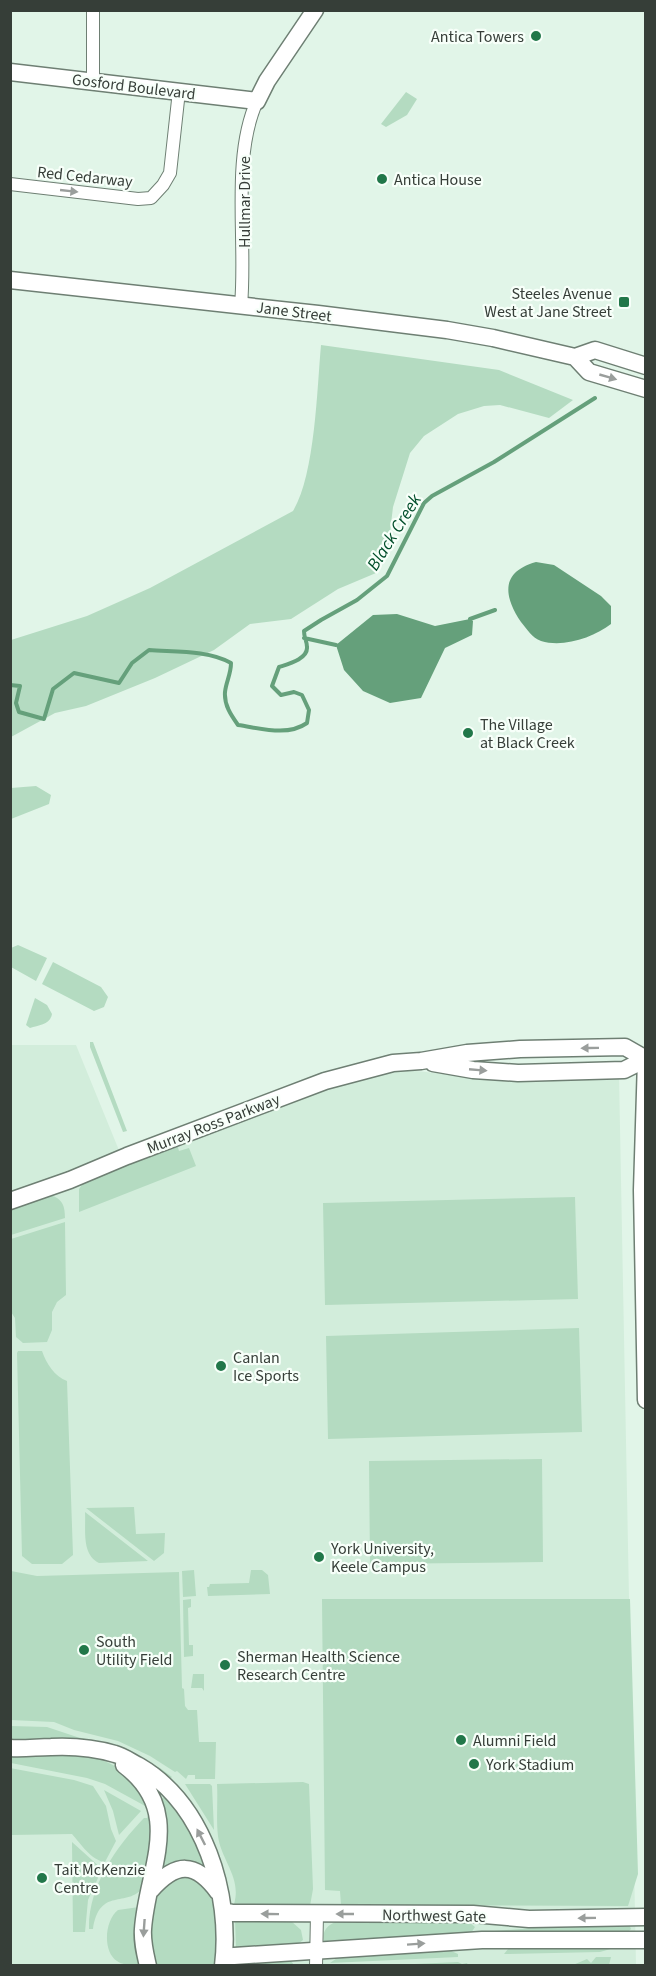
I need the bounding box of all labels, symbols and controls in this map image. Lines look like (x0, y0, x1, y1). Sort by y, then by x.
place label: Antica Towers (431, 26, 524, 48)
marker: Antica Towers (529, 29, 543, 43)
street label: Gosford Boulevard (71, 69, 197, 105)
street label: Hullmar Drive (234, 156, 256, 248)
street label: Red Cedarway (36, 161, 134, 193)
place label: Antica House (394, 169, 482, 191)
marker: Antica House (375, 172, 389, 186)
one-way arrow (59, 186, 78, 196)
place label: Steeles Avenue West at Jane Street (484, 283, 613, 323)
marker: Steeles Avenue West at Jane Street (617, 295, 631, 309)
street label: Jane Street (255, 296, 333, 328)
one-way arrow (599, 373, 617, 382)
water label: Black Creek (361, 489, 428, 575)
place label: The Village at Black Creek (480, 714, 575, 754)
marker: The Village at Black Creek (461, 726, 475, 740)
one-way arrow (581, 1043, 600, 1052)
one-way arrow (469, 1065, 488, 1075)
street label: Murray Ross Parkway (144, 1088, 284, 1159)
place label: Canlan Ice Sports (233, 1347, 299, 1387)
marker: Canlan Ice Sports (214, 1359, 228, 1373)
place label: York University, Keele Campus (330, 1538, 434, 1578)
marker: York University, Keele Campus (312, 1550, 326, 1564)
place label: South Utility Field (96, 1631, 173, 1671)
marker: South Utility Field (77, 1643, 91, 1657)
place label: Sherman Health Science Research Centre (237, 1646, 400, 1686)
marker: Sherman Health Science Research Centre (218, 1658, 232, 1672)
place label: Alumni Field (473, 1730, 556, 1752)
marker: Alumni Field (454, 1733, 468, 1747)
place label: York Stadium (485, 1754, 574, 1776)
marker: York Stadium (467, 1757, 481, 1771)
one-way arrow (196, 1829, 206, 1846)
place label: Tait McKenzie Centre (54, 1859, 146, 1899)
marker: Tait McKenzie Centre (35, 1871, 49, 1885)
street label: Northwest Gate (382, 1904, 486, 1928)
one-way arrow (260, 1909, 279, 1918)
one-way arrow (335, 1910, 354, 1919)
one-way arrow (578, 1913, 597, 1923)
one-way arrow (139, 1918, 148, 1937)
one-way arrow (407, 1940, 426, 1949)

